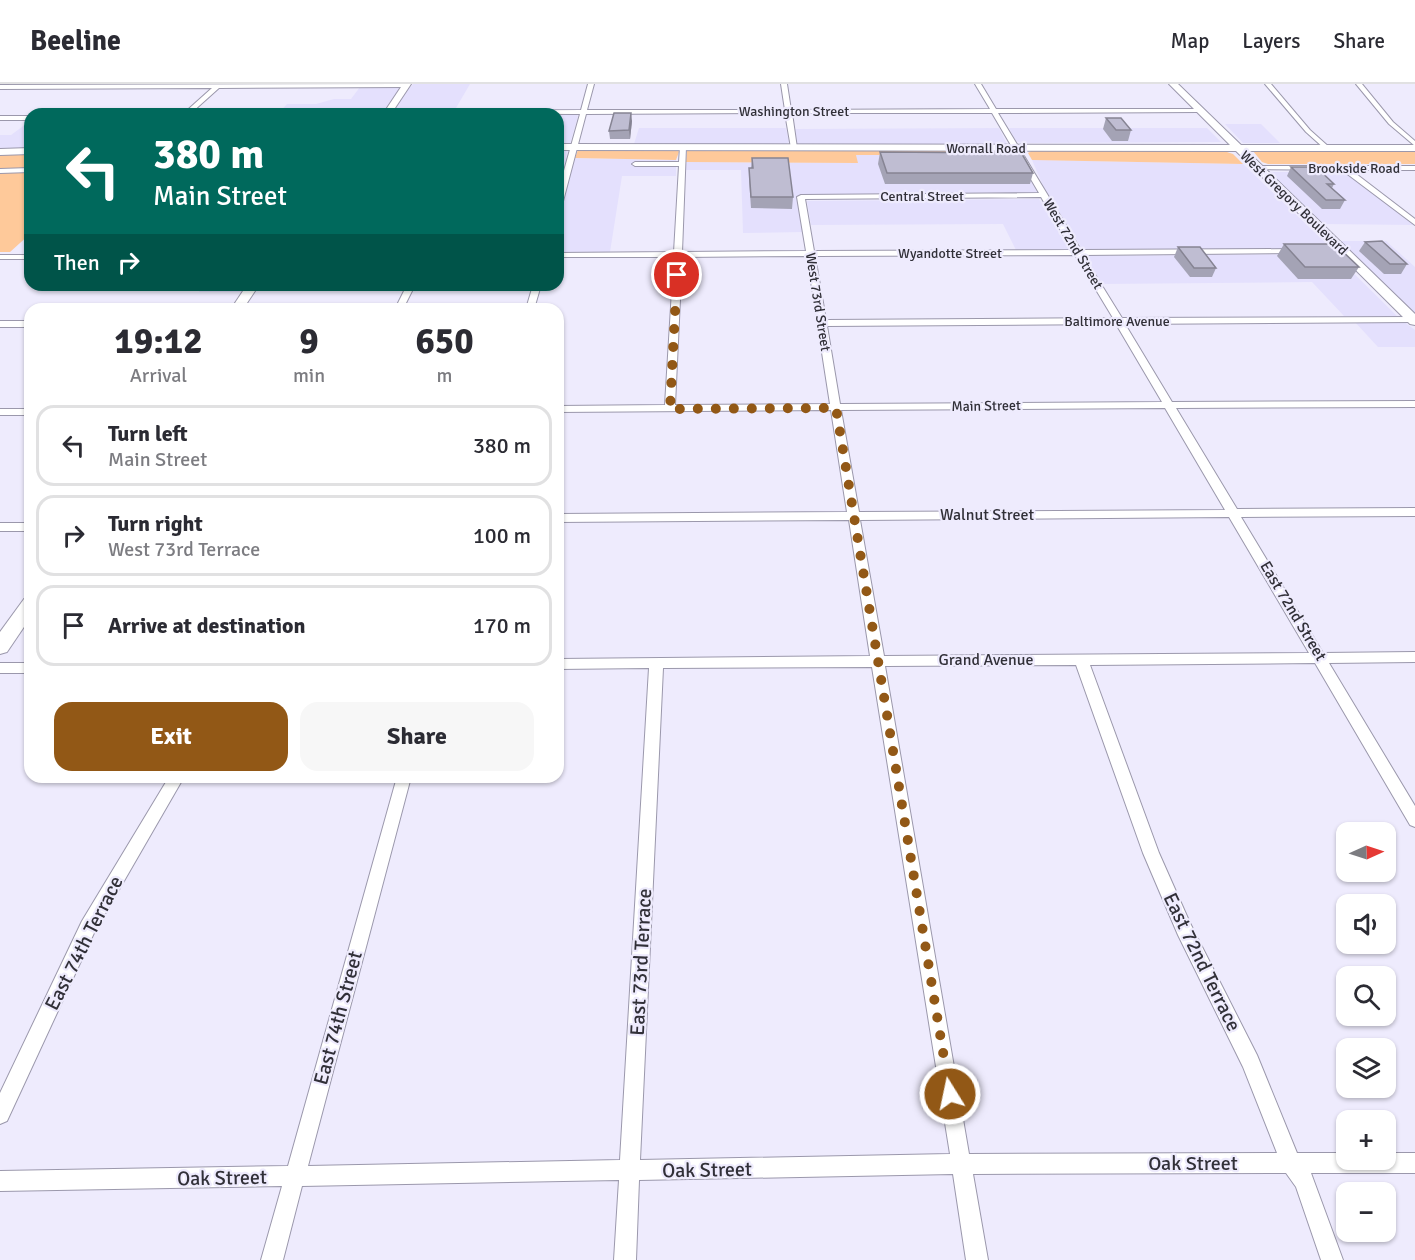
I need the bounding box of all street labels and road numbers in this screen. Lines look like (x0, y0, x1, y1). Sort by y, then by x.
street label: Washington Street (739, 103, 849, 120)
street label: Wornall Road (946, 140, 1026, 157)
street label: West Gregory Boulevard (1237, 147, 1351, 259)
street label: Brookside Road (1308, 160, 1400, 177)
street label: Central Street (880, 188, 964, 205)
street label: West 72nd Street (1039, 196, 1107, 292)
street label: Wyandotte Street (898, 245, 1002, 262)
street label: West 73rd Street (802, 251, 834, 353)
street label: Baltimore Avenue (1064, 313, 1170, 330)
street label: Main Street (951, 397, 1021, 415)
street label: Walnut Street (940, 505, 1034, 525)
street label: East 72nd Street (1255, 557, 1331, 665)
street label: Grand Avenue (939, 650, 1033, 670)
street label: East 74th Terrace (39, 872, 129, 1014)
street label: East 73rd Terrace (625, 888, 657, 1036)
street label: East 72nd Terrace (1158, 889, 1246, 1035)
street label: East 74th Street (308, 948, 368, 1088)
street label: Oak Street (1148, 1151, 1238, 1176)
street label: Oak Street (662, 1157, 752, 1183)
street label: Oak Street (177, 1165, 267, 1191)

